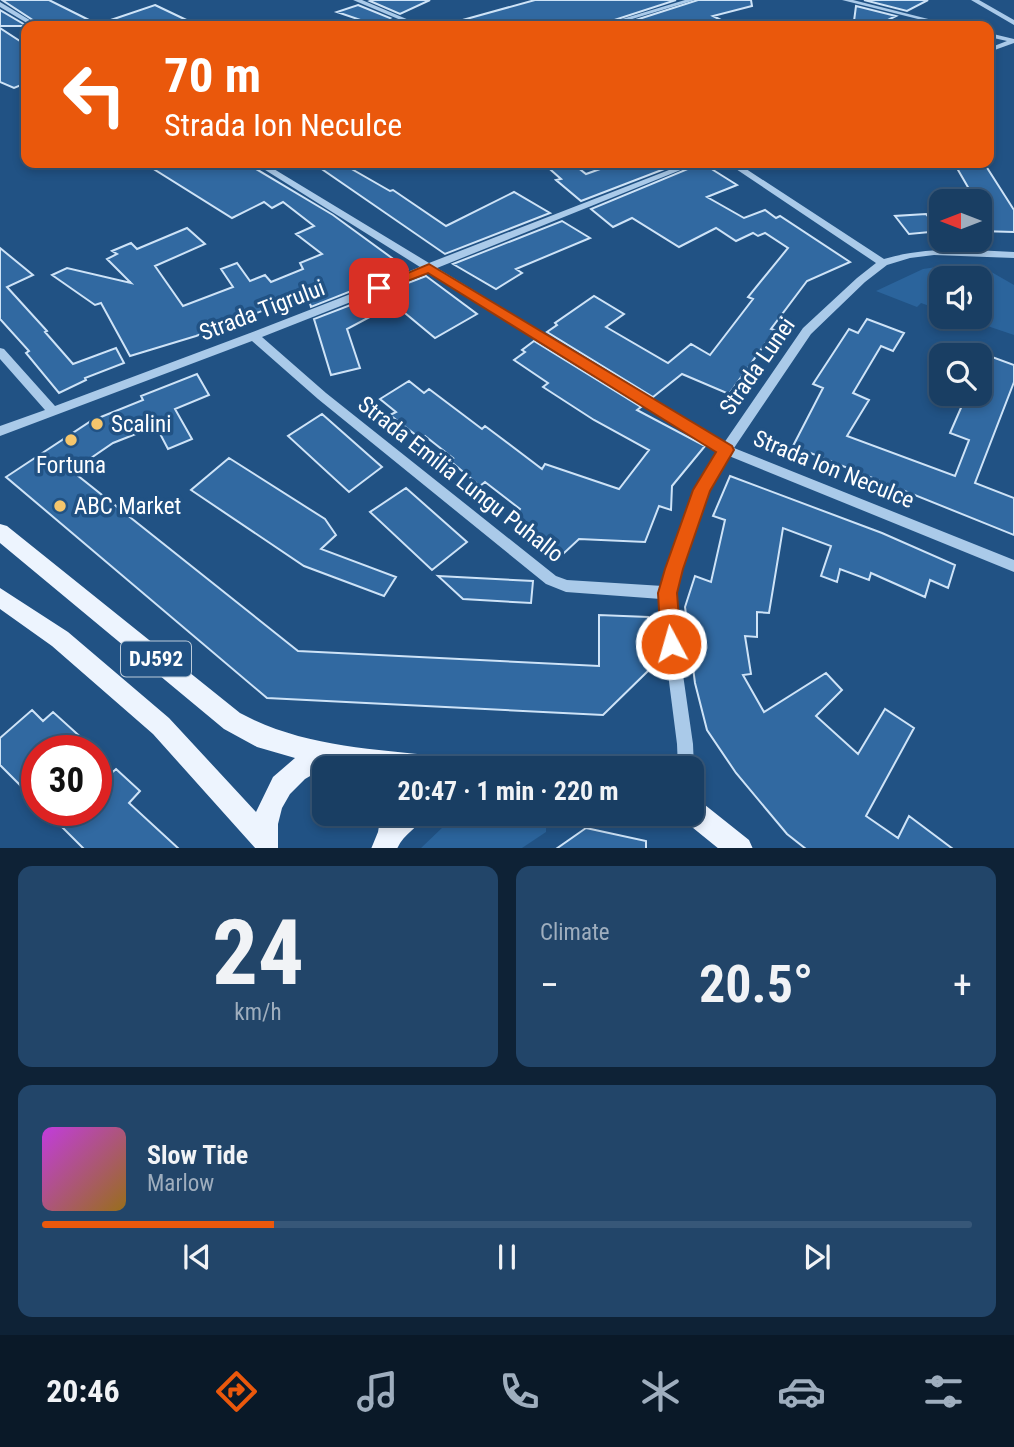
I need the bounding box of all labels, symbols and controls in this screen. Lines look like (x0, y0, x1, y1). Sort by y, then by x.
text: 70 m (164, 47, 261, 104)
icon: left (49, 49, 140, 140)
text: Strada Ion Neculce (164, 106, 402, 144)
north arrow (929, 189, 992, 252)
map controls (929, 189, 992, 406)
pin (349, 258, 409, 318)
button: sound (929, 266, 992, 329)
icon: arrive (360, 269, 398, 307)
street label: Strada Tigrului (196, 274, 329, 347)
street label: Strada Lunei (714, 312, 801, 420)
button: search (929, 343, 992, 406)
street label: Strada Emilia Lungu Puhallo (353, 391, 569, 568)
place label: Scalini (111, 411, 172, 438)
marker: Scalini (89, 416, 105, 432)
street label: Strada Ion Neculce (749, 425, 918, 514)
marker: Fortuna (63, 432, 79, 448)
place label: Fortuna (36, 452, 106, 479)
place label: ABC Market (74, 493, 181, 520)
marker: ABC Market (52, 498, 68, 514)
position arrow (634, 607, 708, 681)
road number: DJ592 (121, 642, 191, 676)
speed limit sign: 30 (21, 735, 112, 826)
text: 20:47 · 1 min · 220 m (398, 776, 618, 806)
text: 24 (212, 900, 304, 1006)
text: Climate (540, 919, 610, 946)
text: 20.5° (699, 954, 813, 1015)
text: − (540, 963, 559, 1007)
text: + (953, 963, 972, 1007)
text: km/h (234, 999, 282, 1026)
text: Slow Tide (147, 1140, 248, 1170)
text: Marlow (147, 1170, 214, 1197)
icon: previous (178, 1238, 216, 1276)
icon: pause (488, 1238, 526, 1276)
icon: next (798, 1238, 836, 1276)
icon: directions (212, 1367, 261, 1416)
icon: music (353, 1367, 402, 1416)
icon: phone (495, 1367, 544, 1416)
icon: climate (636, 1367, 685, 1416)
icon: car (777, 1367, 826, 1416)
icon: filters (919, 1367, 968, 1416)
text: 20:46 (46, 1372, 120, 1410)

